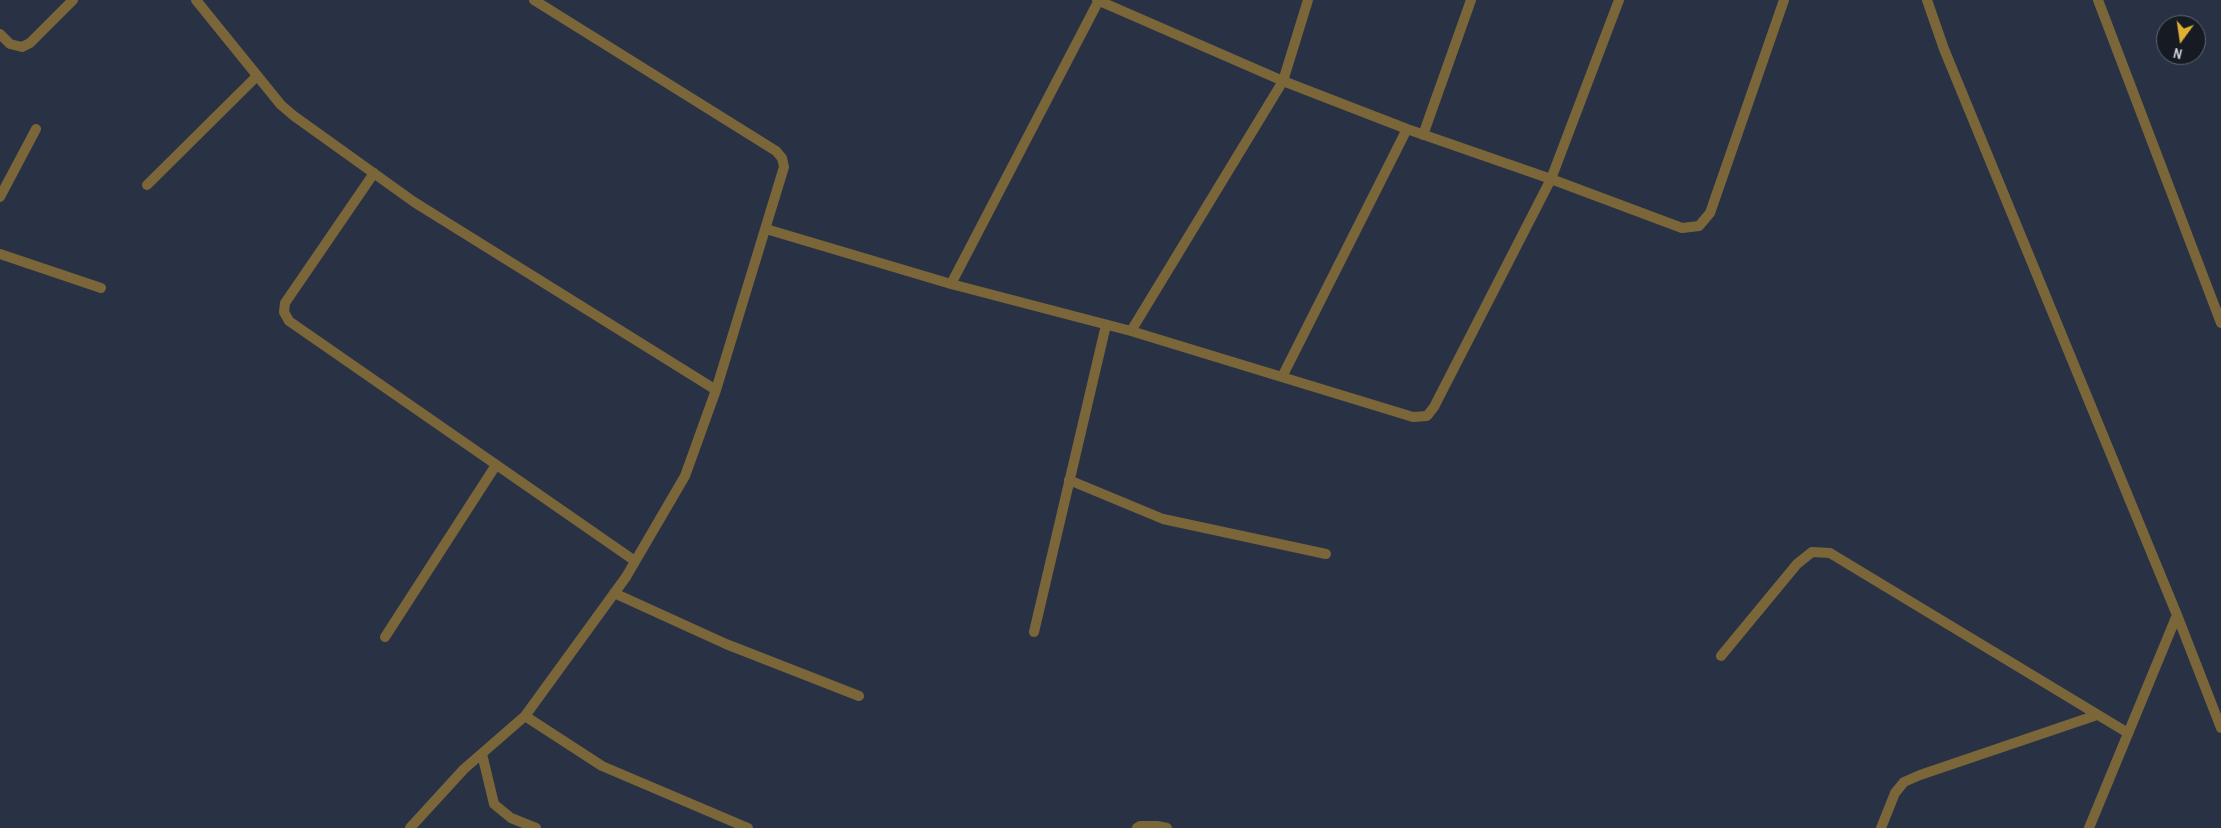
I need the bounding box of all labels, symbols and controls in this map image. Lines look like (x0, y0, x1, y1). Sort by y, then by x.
north arrow (2156, 15, 2206, 65)
text: N (2171, 44, 2184, 63)

